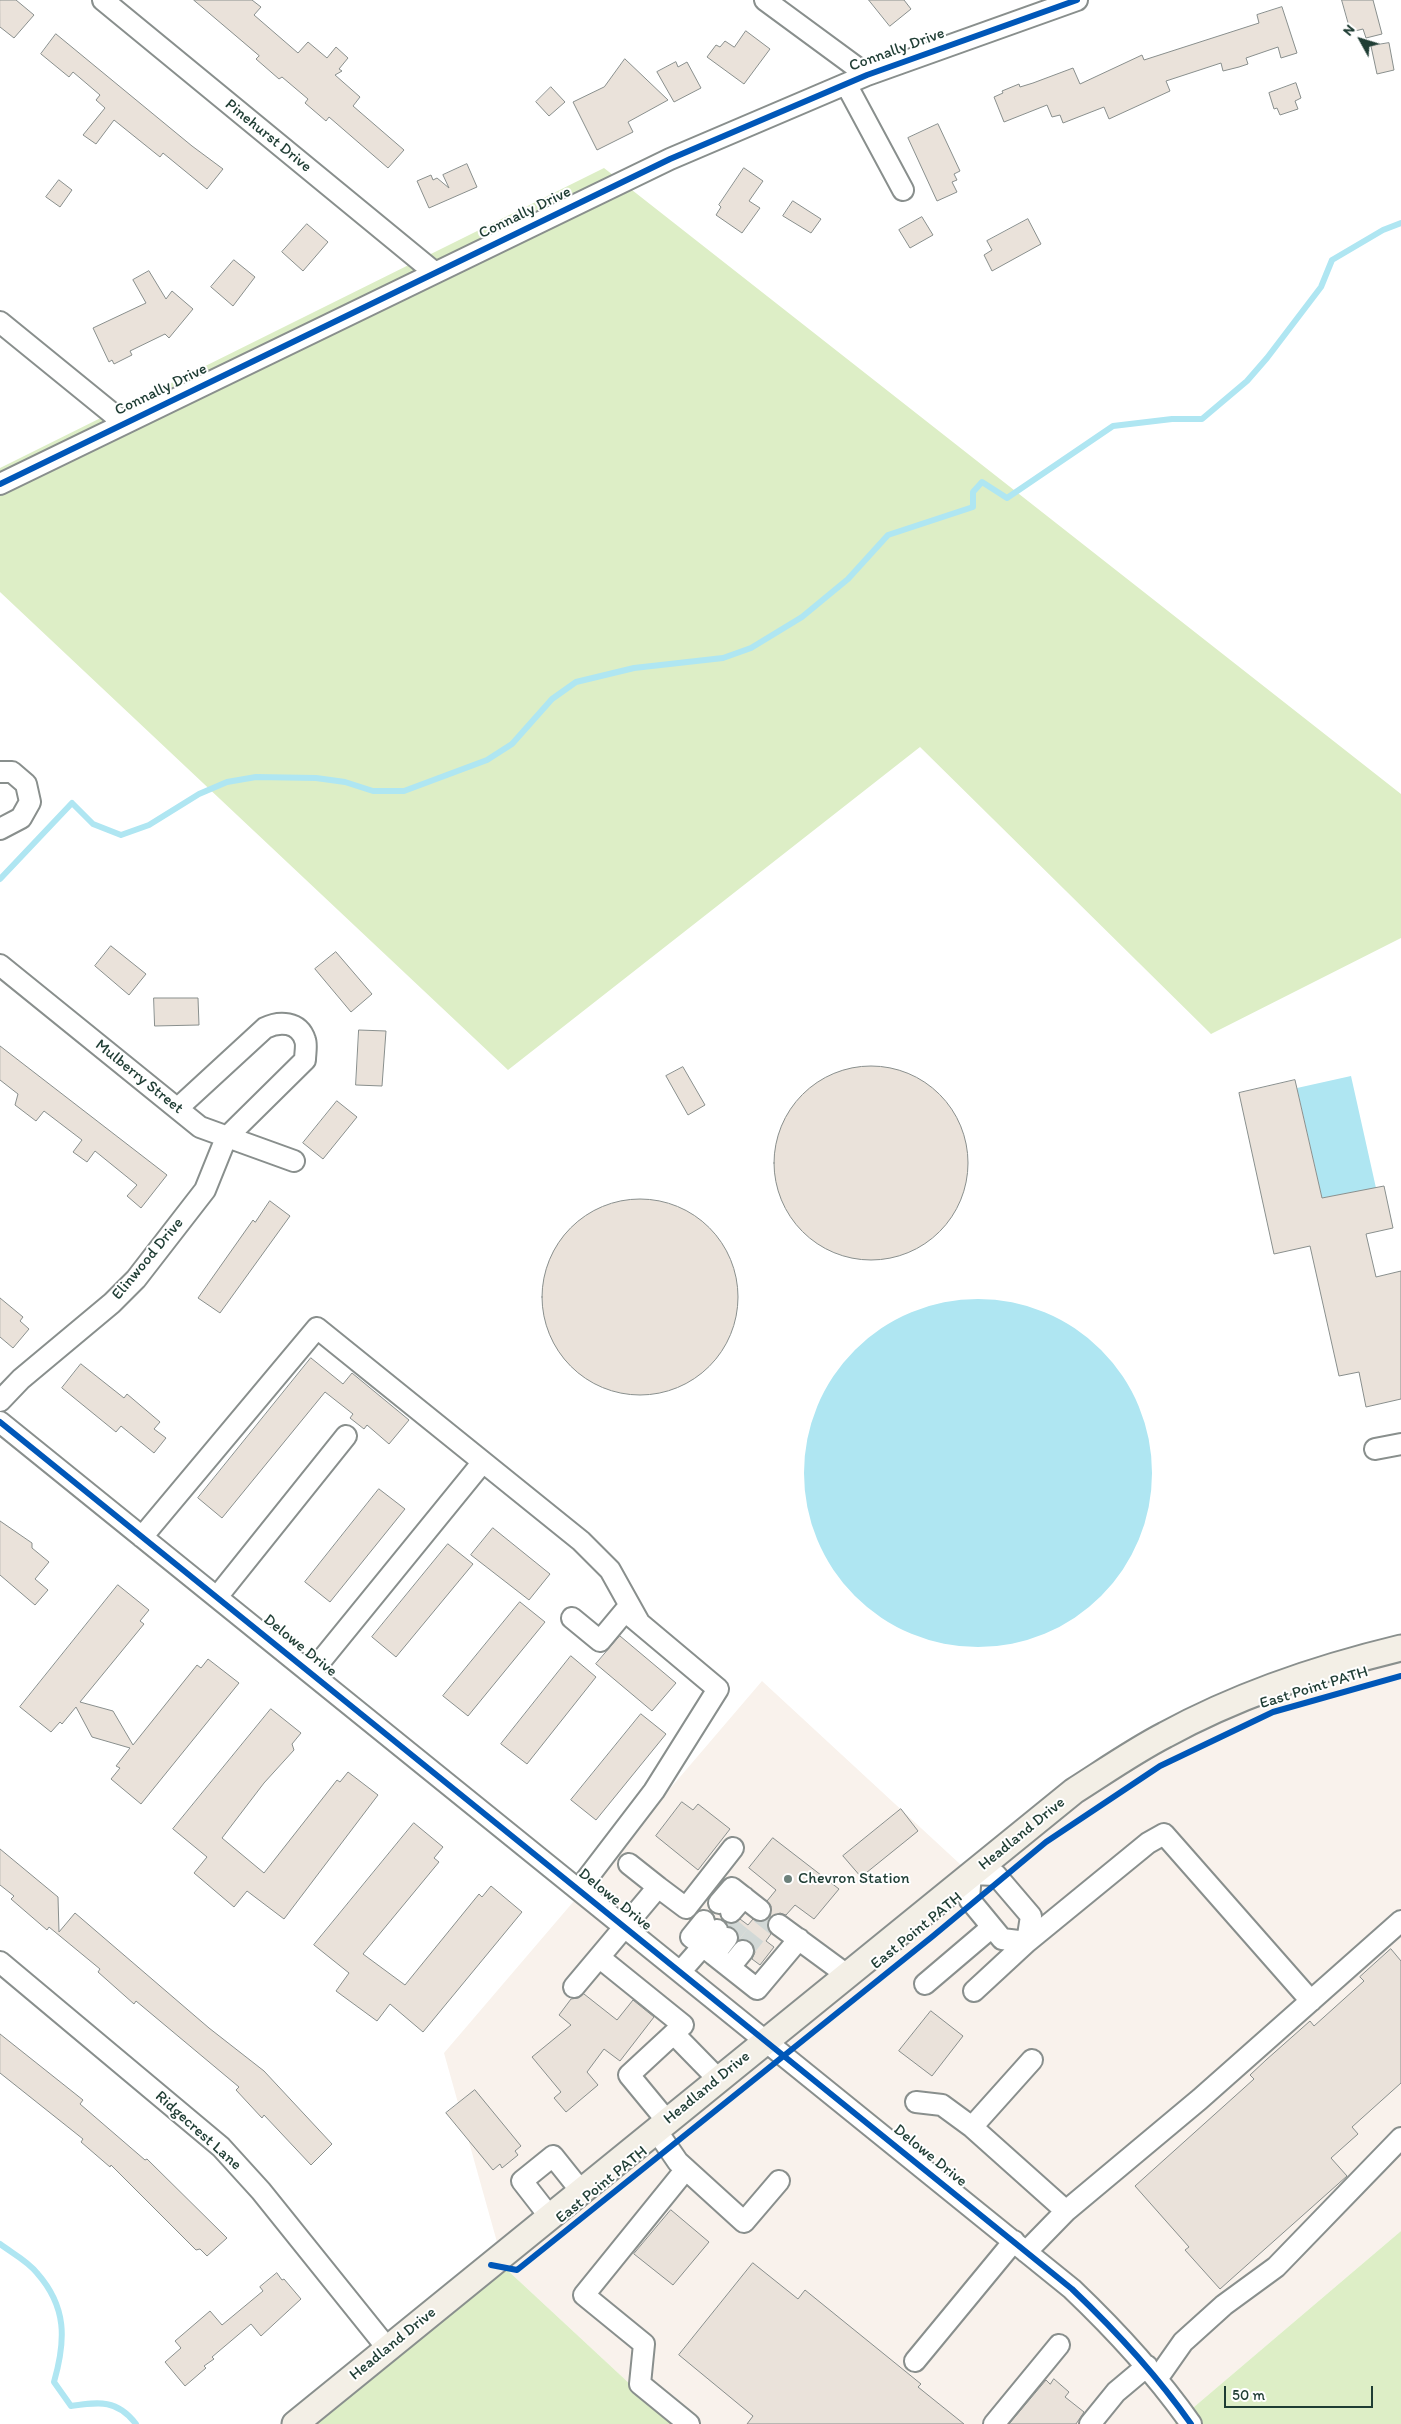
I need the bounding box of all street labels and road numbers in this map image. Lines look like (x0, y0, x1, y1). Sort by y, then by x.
street label: Connally Drive (847, 24, 947, 76)
street label: Pinehurst Drive (221, 95, 315, 177)
street label: Connally Drive (476, 182, 574, 244)
street label: Connally Drive (112, 359, 210, 421)
street label: Mulberry Street (91, 1036, 187, 1118)
street label: Elinwood Drive (108, 1214, 188, 1304)
street label: Delowe Drive (259, 1610, 341, 1682)
street label: East Point PATH (1257, 1662, 1371, 1714)
street label: Headland Drive (975, 1793, 1069, 1875)
street label: Delowe Drive (574, 1864, 656, 1936)
street label: East Point PATH (867, 1888, 967, 1974)
street label: Headland Drive (660, 2047, 754, 2129)
street label: Ridgecrest Lane (151, 2087, 245, 2175)
street label: Delowe Drive (889, 2120, 971, 2192)
street label: East Point PATH (552, 2142, 652, 2228)
street label: Headland Drive (346, 2303, 440, 2385)

